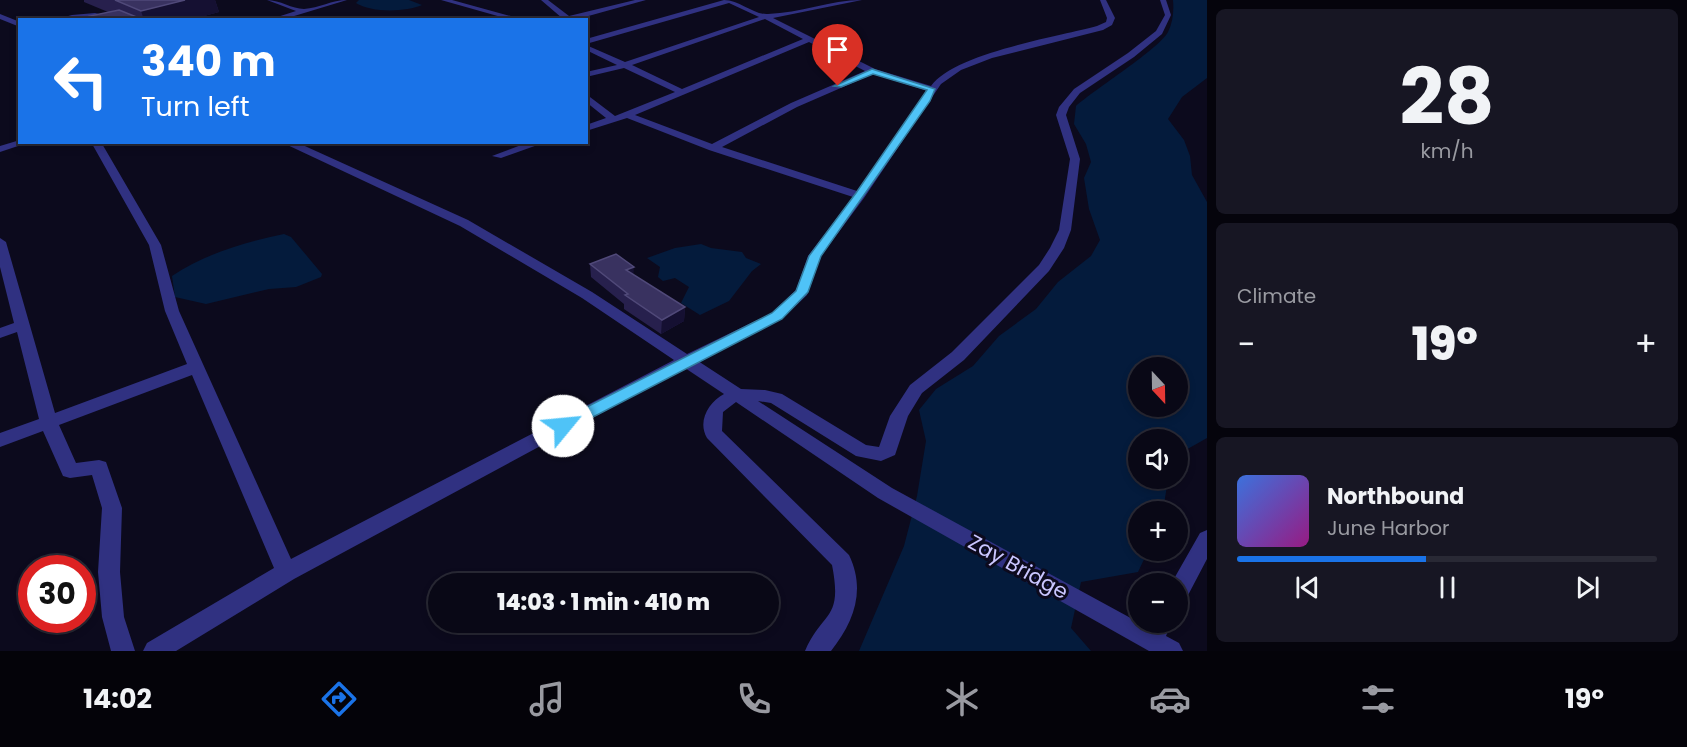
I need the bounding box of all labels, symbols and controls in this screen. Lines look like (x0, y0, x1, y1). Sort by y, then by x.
pin (812, 24, 863, 86)
text: 340 m (141, 32, 276, 91)
icon: arrive (821, 33, 854, 66)
icon: left (42, 42, 120, 120)
text: 28 (1399, 42, 1495, 151)
text: Turn left (141, 88, 250, 125)
text: km/h (1420, 137, 1474, 165)
text: Climate (1237, 282, 1316, 310)
text: 19° (1412, 313, 1478, 376)
text: − (1237, 321, 1255, 368)
text: + (1634, 321, 1657, 368)
north arrow (1128, 357, 1188, 417)
map controls (1128, 357, 1188, 633)
position arrow (531, 394, 595, 458)
button: sound (1128, 429, 1188, 489)
text: Northbound (1327, 481, 1464, 512)
button: + (1128, 501, 1188, 561)
text: June Harbor (1327, 514, 1450, 542)
street label: Zay Bridge (963, 527, 1073, 606)
speed limit sign: 30 (18, 555, 96, 633)
icon: previous (1291, 571, 1324, 604)
icon: pause (1431, 571, 1464, 604)
icon: next (1571, 571, 1604, 604)
button: − (1128, 573, 1188, 633)
text: 14:03 · 1 min · 410 m (497, 587, 710, 618)
icon: directions (318, 678, 360, 720)
icon: music (526, 678, 568, 720)
icon: phone (733, 678, 775, 720)
icon: climate (941, 678, 983, 720)
icon: car (1149, 678, 1191, 720)
icon: filters (1357, 678, 1399, 720)
text: 14:02 (83, 680, 152, 717)
text: 19° (1565, 680, 1604, 717)

